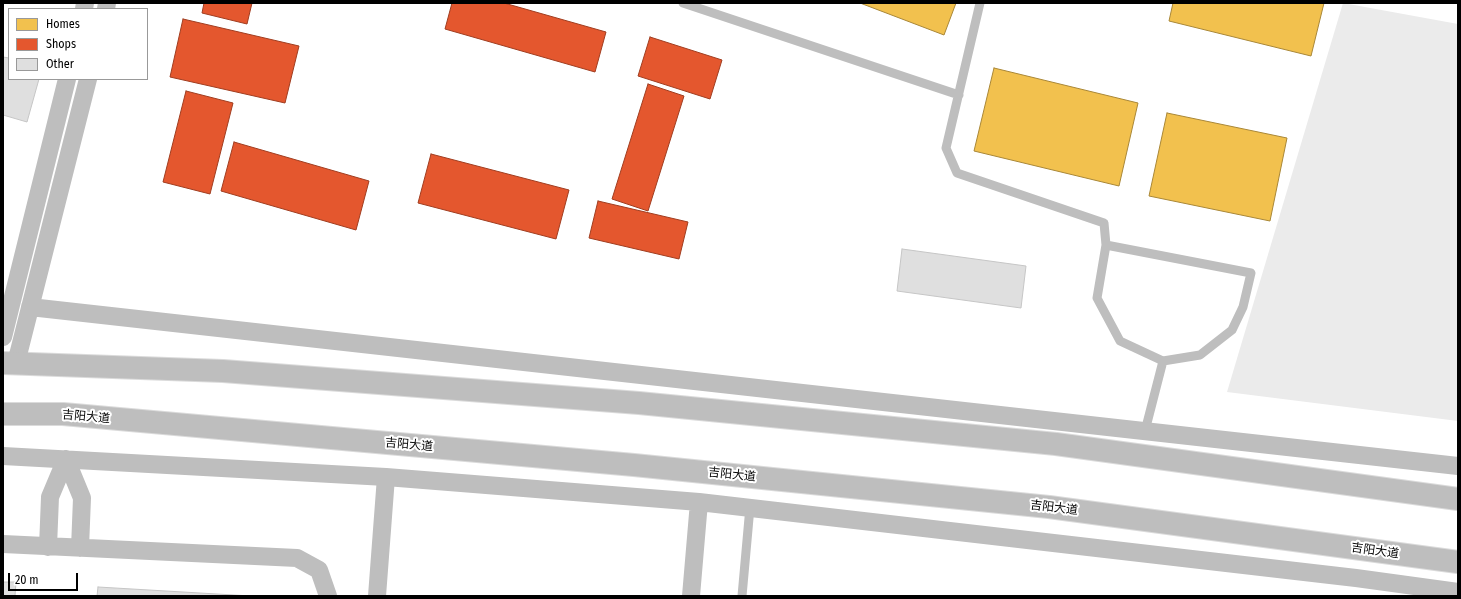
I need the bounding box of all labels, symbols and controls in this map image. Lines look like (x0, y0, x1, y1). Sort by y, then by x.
legend (8, 8, 148, 80)
text: Homes (46, 17, 80, 31)
text: Shops (46, 37, 76, 51)
text: Other (46, 57, 74, 71)
street label: 吉阳大道 (61, 408, 111, 426)
street label: 吉阳大道 (384, 436, 434, 454)
street label: 吉阳大道 (707, 465, 757, 485)
street label: 吉阳大道 (1029, 498, 1079, 518)
street label: 吉阳大道 (1350, 541, 1400, 561)
scale bar (10, 565, 80, 591)
text: 20 m (15, 573, 39, 587)

